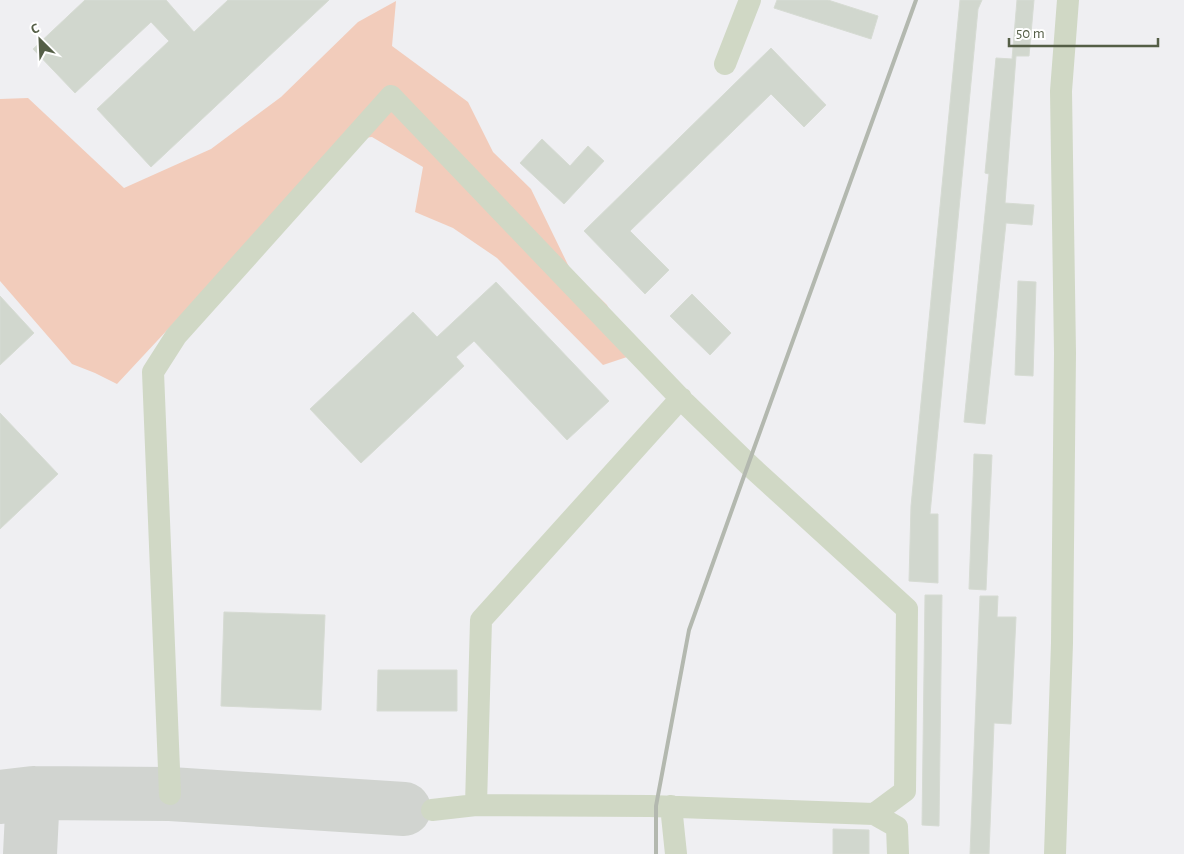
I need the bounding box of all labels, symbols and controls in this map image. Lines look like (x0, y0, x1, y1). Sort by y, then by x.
north arrow (15, 15, 65, 65)
scale bar (1009, 15, 1158, 47)
text: С (29, 21, 42, 37)
text: 50 m (1016, 26, 1045, 41)

